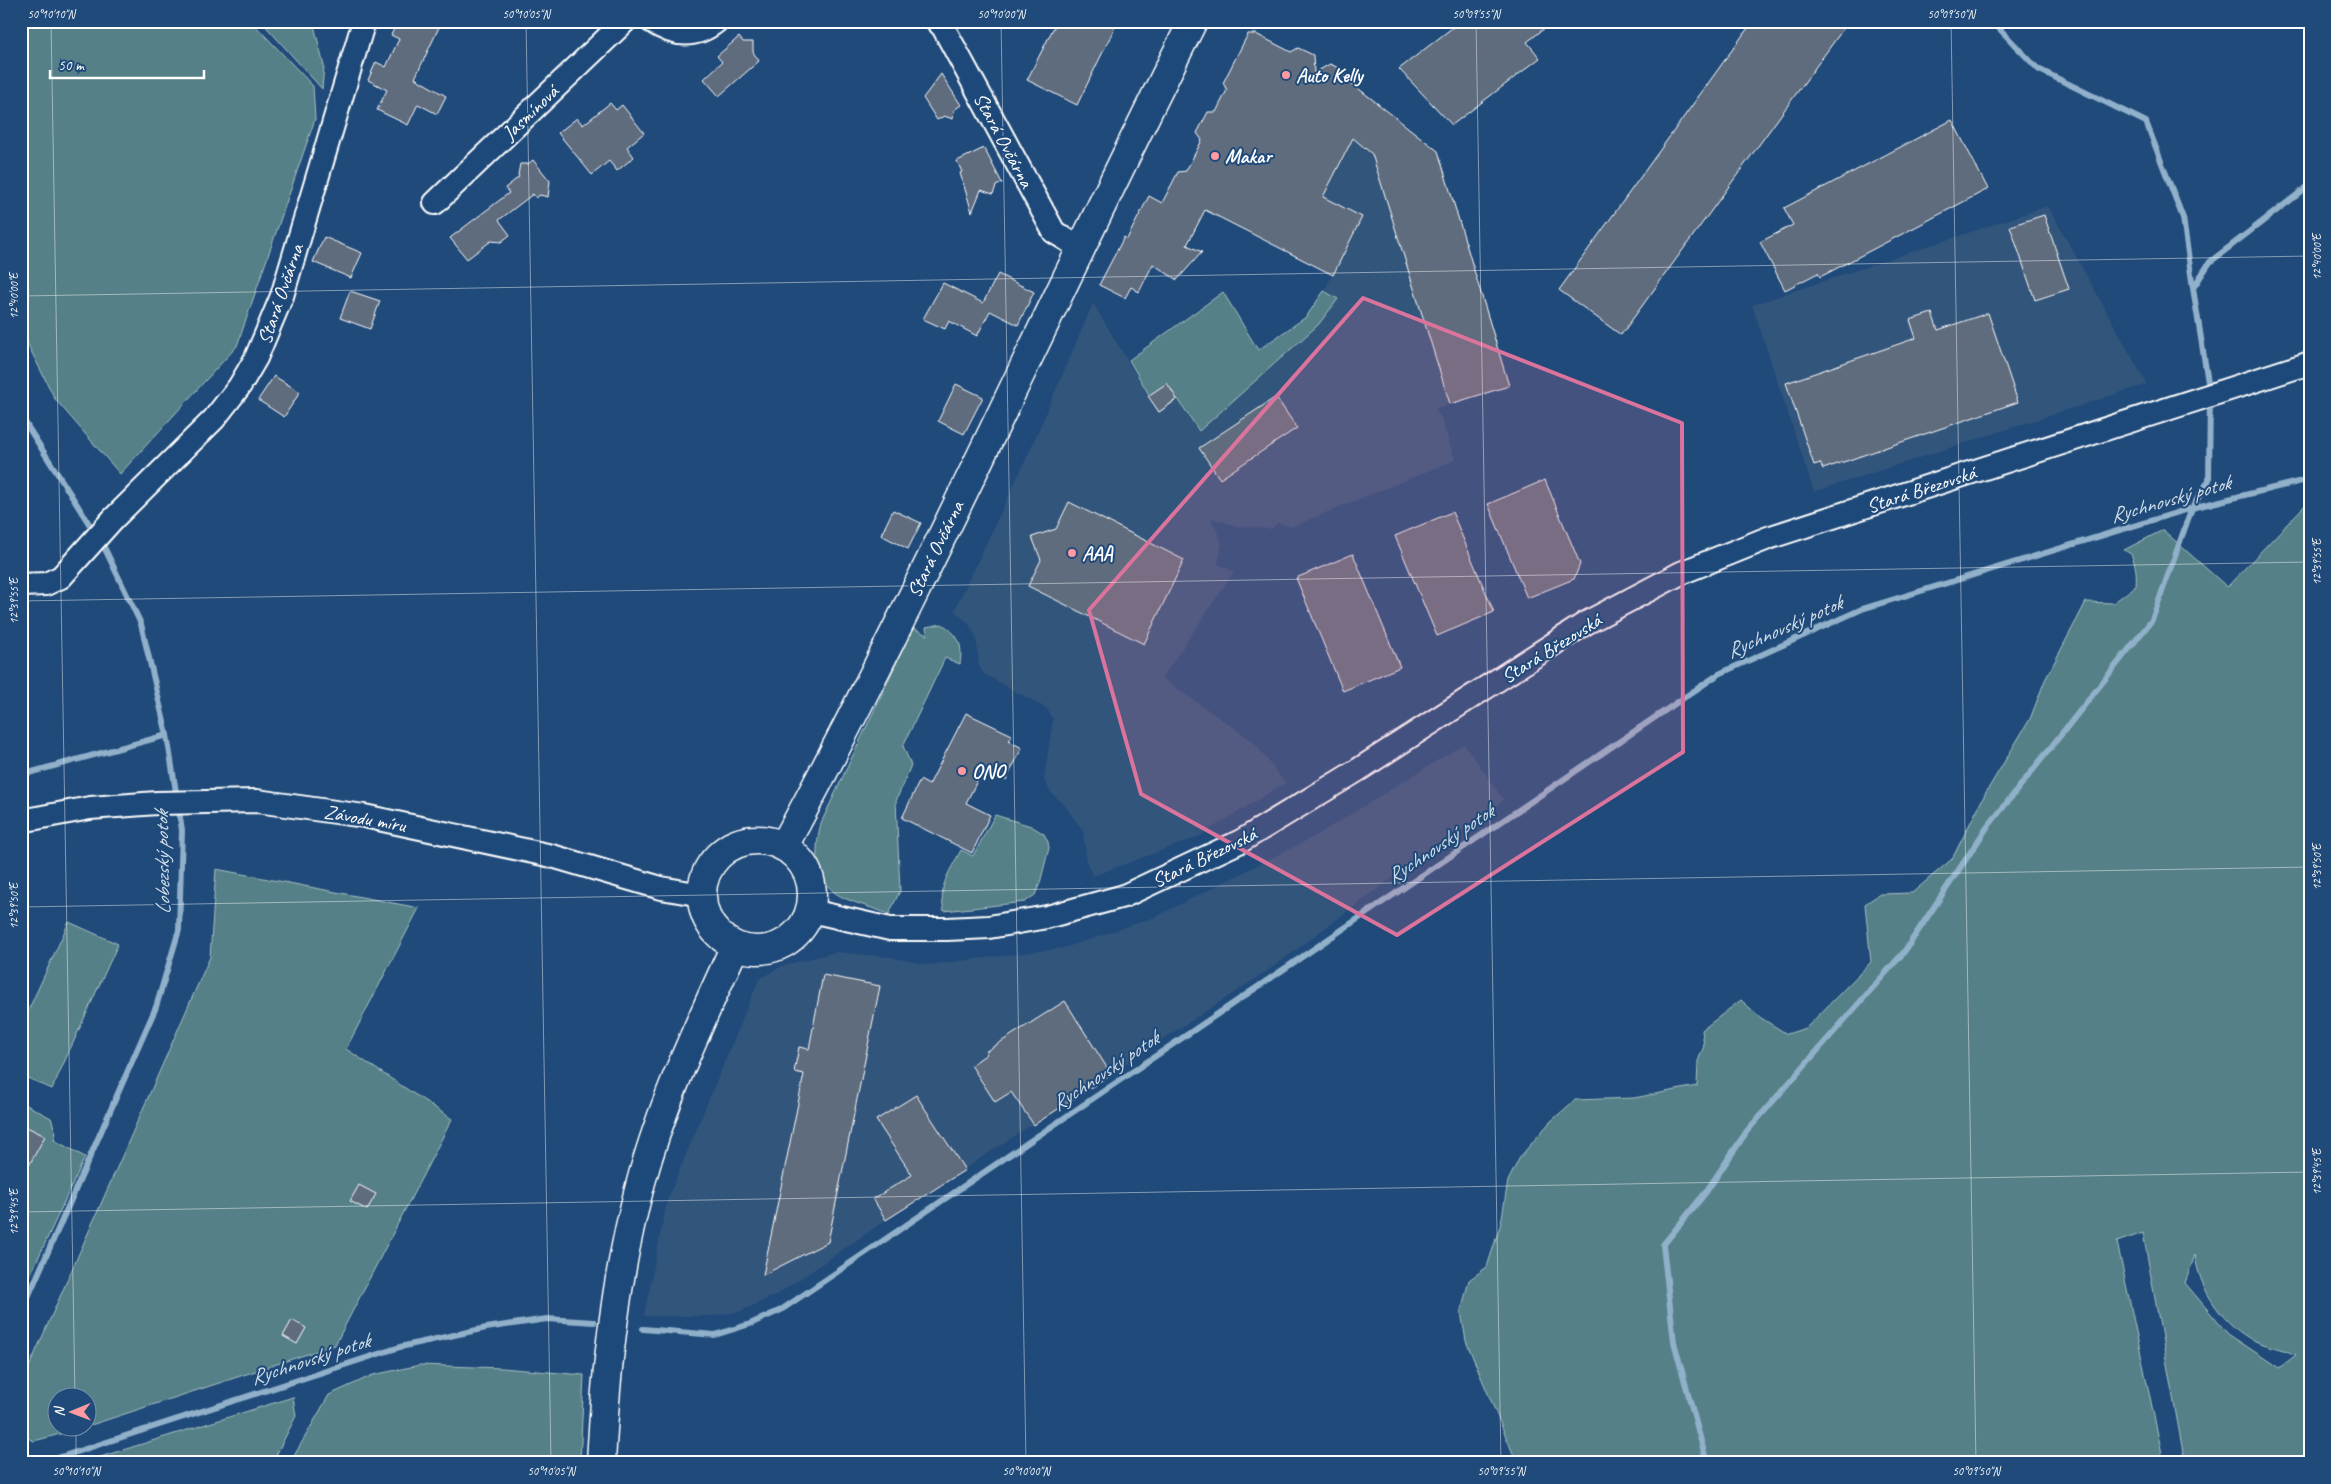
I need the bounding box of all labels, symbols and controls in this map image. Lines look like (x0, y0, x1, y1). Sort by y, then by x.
text: 50°10'10"N (27, 6, 76, 22)
text: 50°10'05"N (502, 6, 551, 22)
text: 50°10'00"N (977, 6, 1026, 22)
text: 50°09'55"N (1452, 6, 1501, 22)
text: 50°09'50"N (1927, 6, 1976, 22)
scale bar (50, 48, 204, 80)
text: 50 m (58, 56, 85, 75)
place label: Auto Kelly (1296, 63, 1365, 88)
marker: Auto Kelly (1280, 69, 1292, 81)
street label: Jasmínová (496, 78, 565, 146)
street label: Stará Ovčárna (968, 88, 1040, 193)
place label: Makar (1225, 144, 1274, 169)
marker: Makar (1209, 150, 1221, 162)
text: 12°40'00"E (2309, 232, 2325, 280)
street label: Stará Ovčárna (252, 240, 310, 347)
text: 12°40'00"E (6, 271, 22, 319)
street label: Stará Březovská (1863, 459, 1981, 519)
water label: Rychnovský potok (2107, 468, 2237, 529)
street label: Stará Ovčárna (901, 496, 970, 602)
text: 12°39'55"E (2309, 537, 2325, 585)
place label: AAA (1082, 541, 1113, 566)
marker: AAA (1066, 547, 1078, 559)
text: 12°39'55"E (6, 576, 22, 624)
water label: Rychnovský potok (1722, 588, 1850, 664)
street label: Stará Březovská (1497, 607, 1608, 689)
place label: ONO (972, 759, 1007, 784)
marker: ONO (956, 765, 968, 777)
water label: Rychnovský potok (1381, 796, 1502, 889)
street label: Závodu míru (322, 799, 409, 838)
water label: Lobezský potok (148, 807, 176, 915)
street label: Stará Březovská (1148, 820, 1263, 893)
text: 12°39'50"E (2309, 842, 2325, 890)
text: 12°39'50"E (6, 881, 22, 929)
water label: Rychnovský potok (1046, 1023, 1167, 1116)
text: 12°39'45"E (2309, 1147, 2325, 1195)
text: 12°39'45"E (6, 1187, 22, 1235)
water label: Rychnovský potok (247, 1326, 377, 1390)
north arrow (48, 1386, 98, 1436)
text: N (51, 1405, 68, 1417)
text: 50°10'10"N (52, 1463, 101, 1479)
text: 50°10'05"N (527, 1463, 576, 1479)
text: 50°10'00"N (1002, 1463, 1051, 1479)
text: 50°09'55"N (1477, 1463, 1526, 1479)
text: 50°09'50"N (1952, 1463, 2001, 1479)

